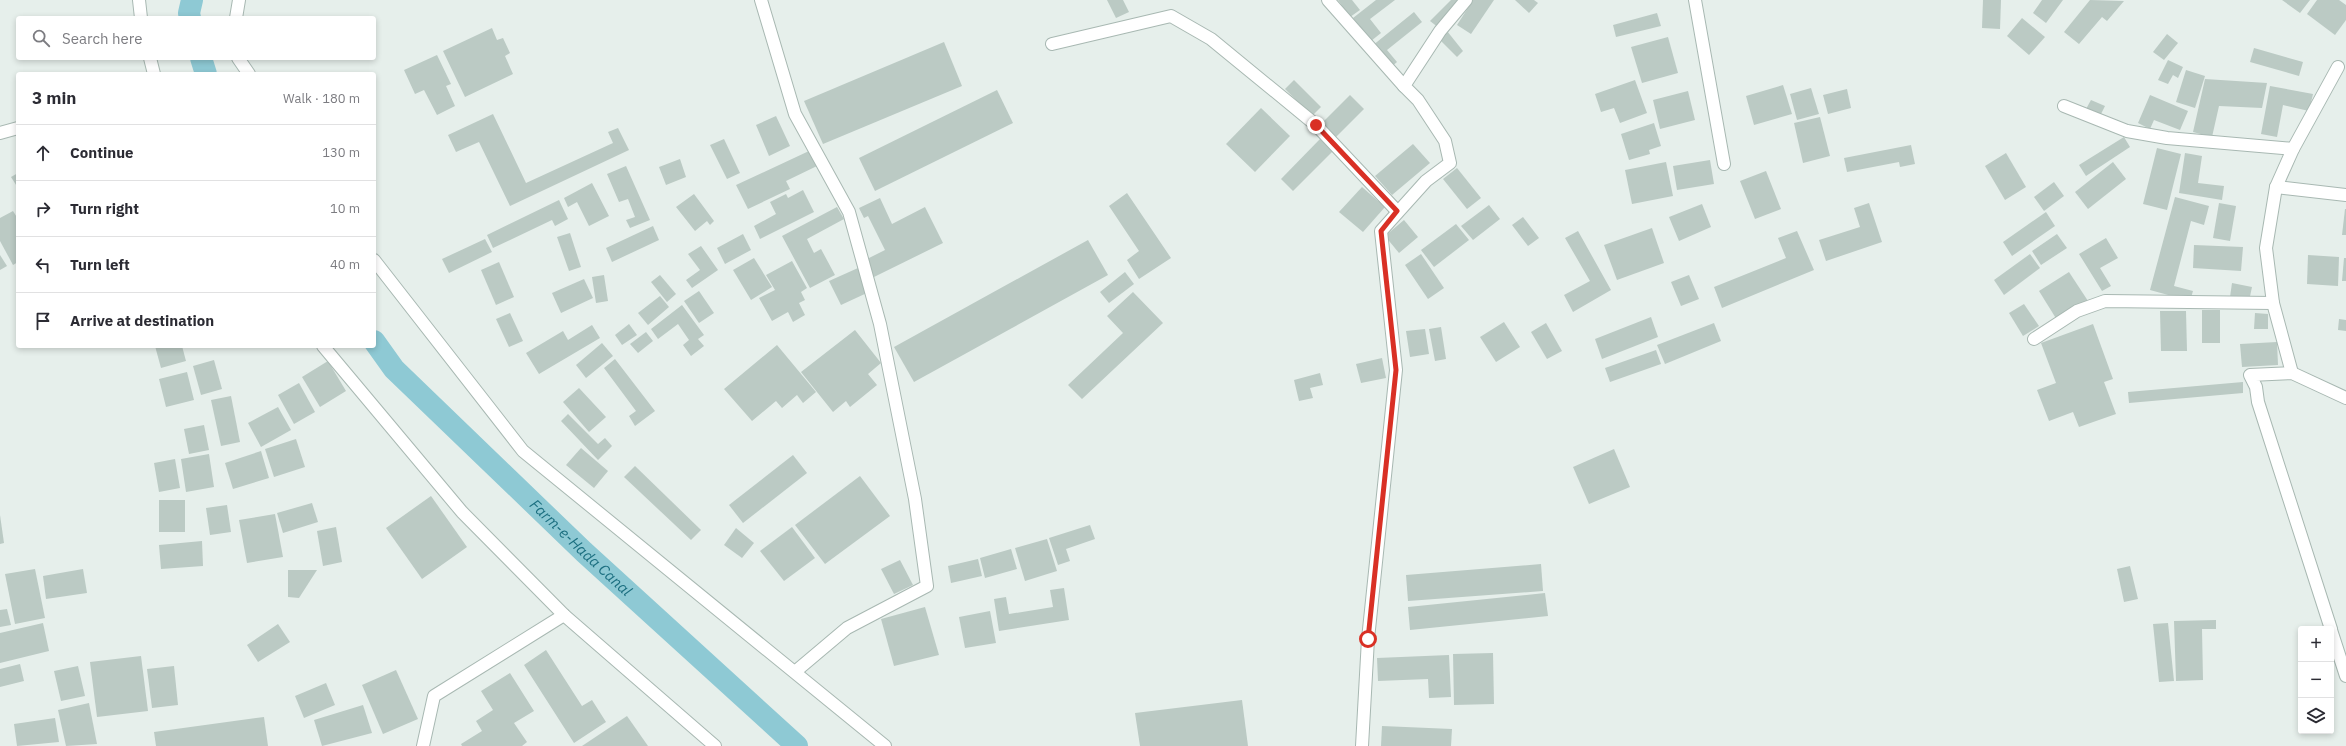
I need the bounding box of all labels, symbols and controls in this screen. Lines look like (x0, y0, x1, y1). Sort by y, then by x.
search box (16, 16, 376, 60)
icon: search (30, 27, 52, 49)
text: Search here (62, 29, 142, 48)
text: 3 min (32, 87, 76, 109)
text: Walk · 180 m (283, 90, 360, 107)
route end (1307, 116, 1325, 134)
icon: ahead (32, 142, 54, 164)
text: Continue (70, 143, 134, 162)
text: 130 m (322, 144, 360, 161)
icon: right (32, 198, 54, 220)
text: Turn right (70, 199, 139, 218)
text: 10 m (330, 200, 360, 217)
icon: left (32, 254, 54, 276)
text: Turn left (70, 255, 130, 274)
text: 40 m (330, 256, 360, 273)
icon: arrive (32, 310, 54, 332)
text: Arrive at destination (70, 311, 214, 330)
water label: Farm-e-Hada Canal (526, 495, 636, 600)
map controls (2298, 626, 2334, 734)
button: + (2298, 626, 2334, 662)
route start (1359, 630, 1377, 648)
button: − (2298, 662, 2334, 698)
button: layers (2298, 698, 2334, 734)

